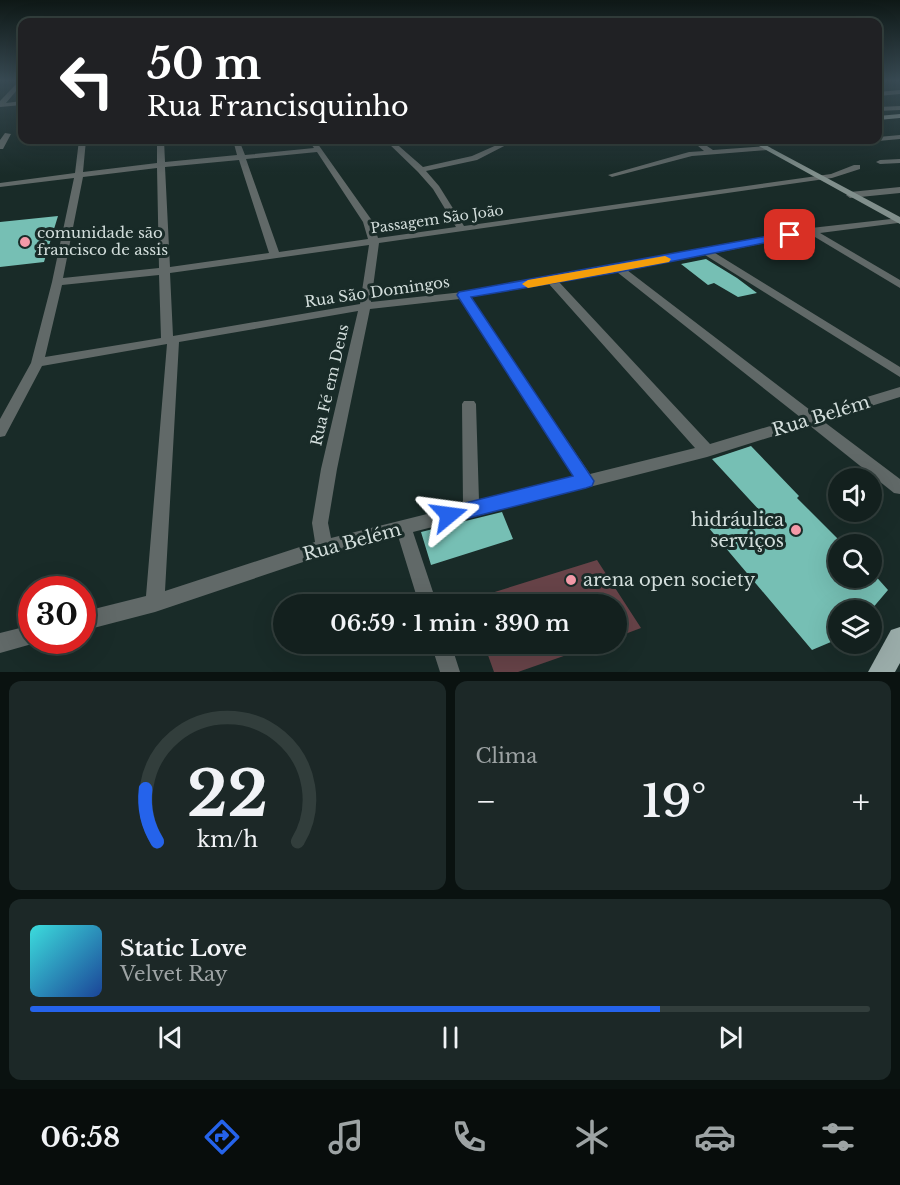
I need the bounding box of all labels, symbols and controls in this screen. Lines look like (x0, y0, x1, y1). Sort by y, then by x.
text: 50 m (147, 38, 261, 90)
icon: left (48, 42, 126, 120)
text: Rua Francisquinho (147, 90, 409, 123)
street label: Passagem São João (369, 201, 505, 237)
pin (764, 209, 815, 260)
icon: arrive (773, 218, 806, 251)
place label: comunidade são francisco de assis (37, 223, 168, 259)
marker: comunidade são francisco de assis (18, 235, 32, 249)
street label: Rua São Domingos (303, 272, 451, 311)
street label: Rua Fé em Deus (306, 322, 353, 448)
street label: Rua Belém (770, 391, 872, 441)
map controls (828, 468, 882, 654)
button: sound (828, 468, 882, 522)
position arrow (417, 483, 481, 547)
place label: hidráulica serviços (691, 509, 784, 552)
street label: Rua Belém (300, 518, 404, 566)
marker: hidráulica serviços (789, 523, 803, 537)
button: search (828, 534, 882, 588)
place label: arena open society (583, 569, 756, 591)
marker: arena open society (564, 573, 578, 587)
speed limit sign: 30 (18, 576, 96, 654)
button: layers (828, 600, 882, 654)
text: 06:59 · 1 min · 390 m (330, 610, 570, 637)
text: Clima (476, 744, 537, 768)
text: 22 (187, 755, 268, 833)
text: 19° (642, 773, 707, 829)
text: − (476, 781, 496, 822)
text: + (852, 781, 870, 822)
text: km/h (197, 827, 258, 854)
text: Static Love (120, 935, 247, 962)
text: Velvet Ray (120, 962, 228, 986)
icon: previous (154, 1021, 187, 1054)
icon: pause (434, 1021, 467, 1054)
icon: next (714, 1021, 747, 1054)
icon: directions (201, 1116, 243, 1158)
icon: music (325, 1116, 367, 1158)
icon: phone (448, 1116, 490, 1158)
icon: climate (571, 1116, 613, 1158)
icon: car (694, 1116, 736, 1158)
icon: filters (817, 1116, 859, 1158)
text: 06:58 (41, 1121, 120, 1154)

